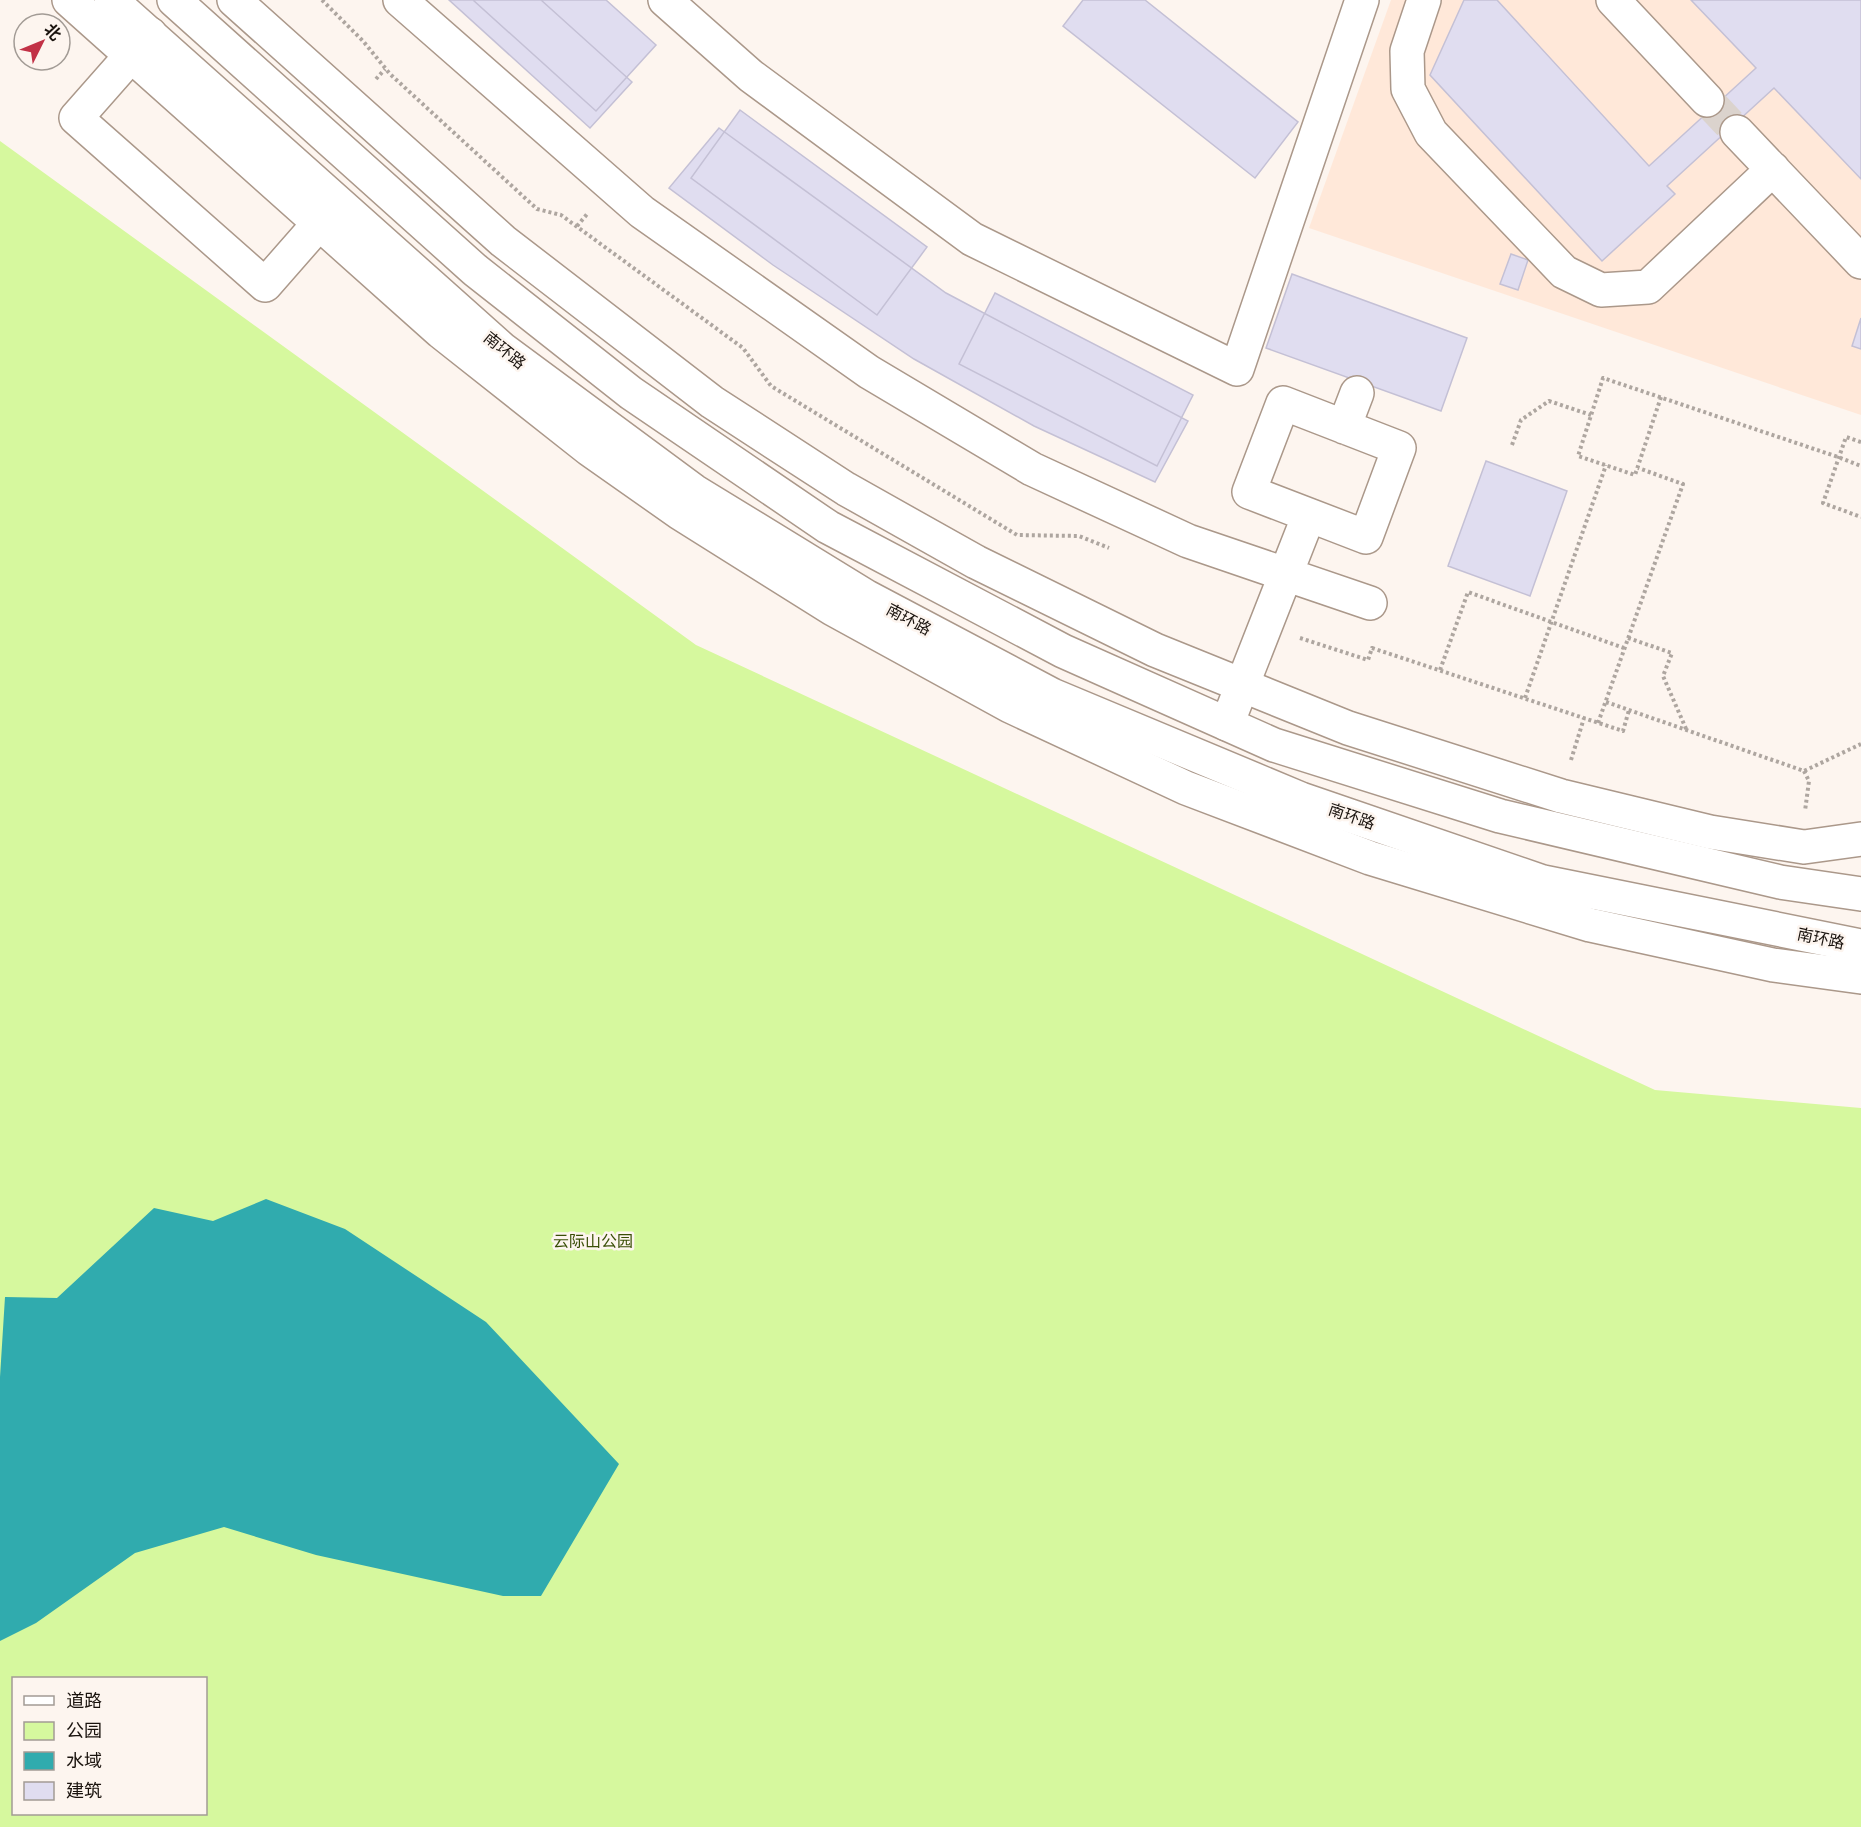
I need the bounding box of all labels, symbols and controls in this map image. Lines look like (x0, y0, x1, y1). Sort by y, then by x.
north arrow (12, 12, 72, 72)
text: 北 (41, 19, 66, 44)
street label: 南环路 (481, 327, 530, 372)
street label: 南环路 (884, 599, 935, 638)
street label: 南环路 (1326, 799, 1378, 832)
street label: 南环路 (1796, 923, 1847, 952)
park label: 云际山公园 (553, 1231, 633, 1250)
legend (12, 1677, 207, 1815)
text: 道路 (66, 1689, 102, 1711)
text: 公园 (66, 1719, 102, 1741)
text: 水域 (66, 1749, 102, 1771)
text: 建筑 (66, 1779, 102, 1801)

